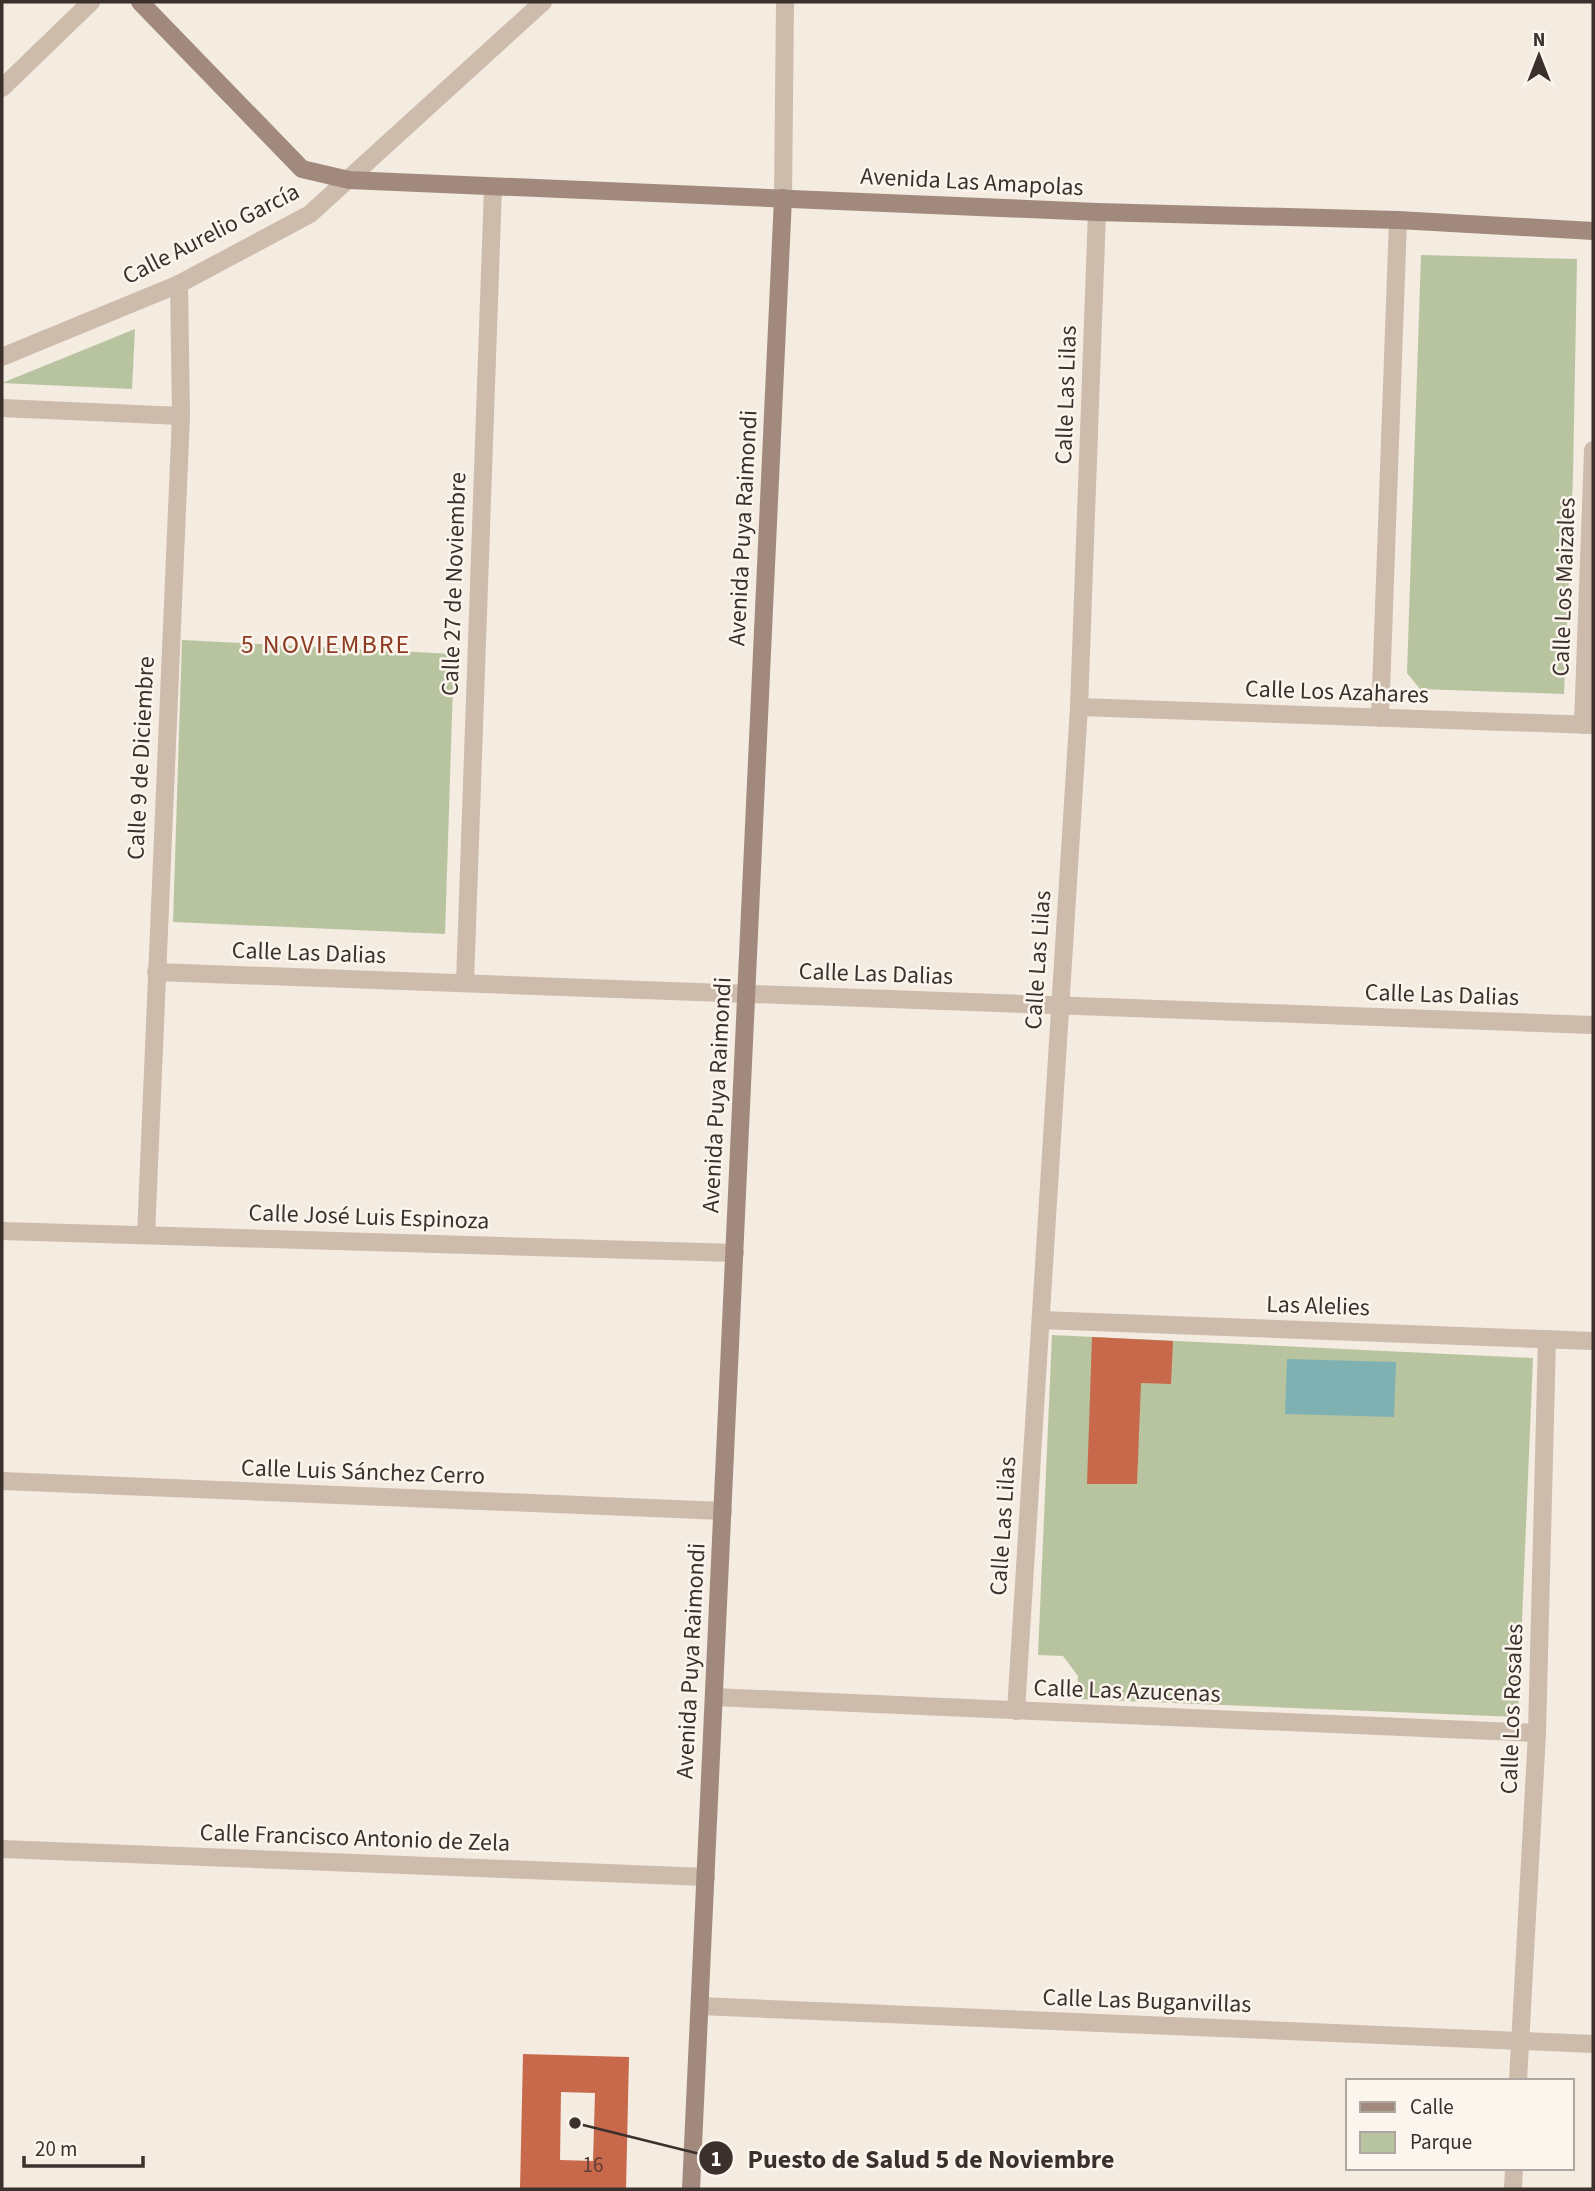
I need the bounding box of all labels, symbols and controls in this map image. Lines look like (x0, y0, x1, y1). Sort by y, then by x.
north arrow (1504, 21, 1574, 91)
text: N (1533, 27, 1545, 54)
street label: Avenida Las Amapolas (860, 159, 1084, 205)
street label: Calle Aurelio García (116, 174, 306, 294)
street label: Calle Las Lilas (1046, 325, 1086, 465)
street label: Avenida Puya Raimondi (719, 409, 767, 647)
street label: Calle 27 de Noviembre (433, 471, 475, 697)
street label: Calle Los Maizales (1543, 497, 1585, 677)
district label: 5 NOVIEMBRE (241, 626, 411, 663)
street label: Calle 9 de Diciembre (118, 655, 164, 861)
street label: Calle Los Azahares (1244, 671, 1430, 713)
street label: Calle Las Lilas (1016, 889, 1060, 1031)
street label: Calle Las Dalias (231, 933, 387, 973)
street label: Calle Las Dalias (798, 954, 954, 994)
street label: Calle Las Dalias (1364, 975, 1520, 1015)
street label: Avenida Puya Raimondi (693, 976, 741, 1214)
street label: Calle José Luis Espinoza (248, 1195, 490, 1239)
street label: Las Alelies (1266, 1287, 1370, 1325)
street label: Calle Luis Sánchez Cerro (240, 1450, 486, 1494)
street label: Calle Las Lilas (981, 1455, 1025, 1597)
street label: Avenida Puya Raimondi (667, 1542, 715, 1780)
street label: Calle Los Rosales (1492, 1623, 1532, 1795)
street label: Calle Las Azucenas (1033, 1670, 1221, 1712)
street label: Calle Francisco Antonio de Zela (199, 1815, 511, 1861)
street label: Calle Las Buganvillas (1042, 1980, 1252, 2022)
legend (1346, 2079, 1574, 2170)
text: Calle (1410, 2092, 1454, 2122)
scale bar (24, 2124, 144, 2168)
text: Parque (1410, 2127, 1472, 2157)
text: 20 m (35, 2134, 77, 2164)
callout: Puesto de Salud 5 de Noviembre (698, 2135, 1128, 2182)
text: Puesto de Salud 5 de Noviembre (748, 2141, 1114, 2178)
text: 1 (710, 2144, 722, 2174)
house number: 16 (583, 2150, 603, 2180)

